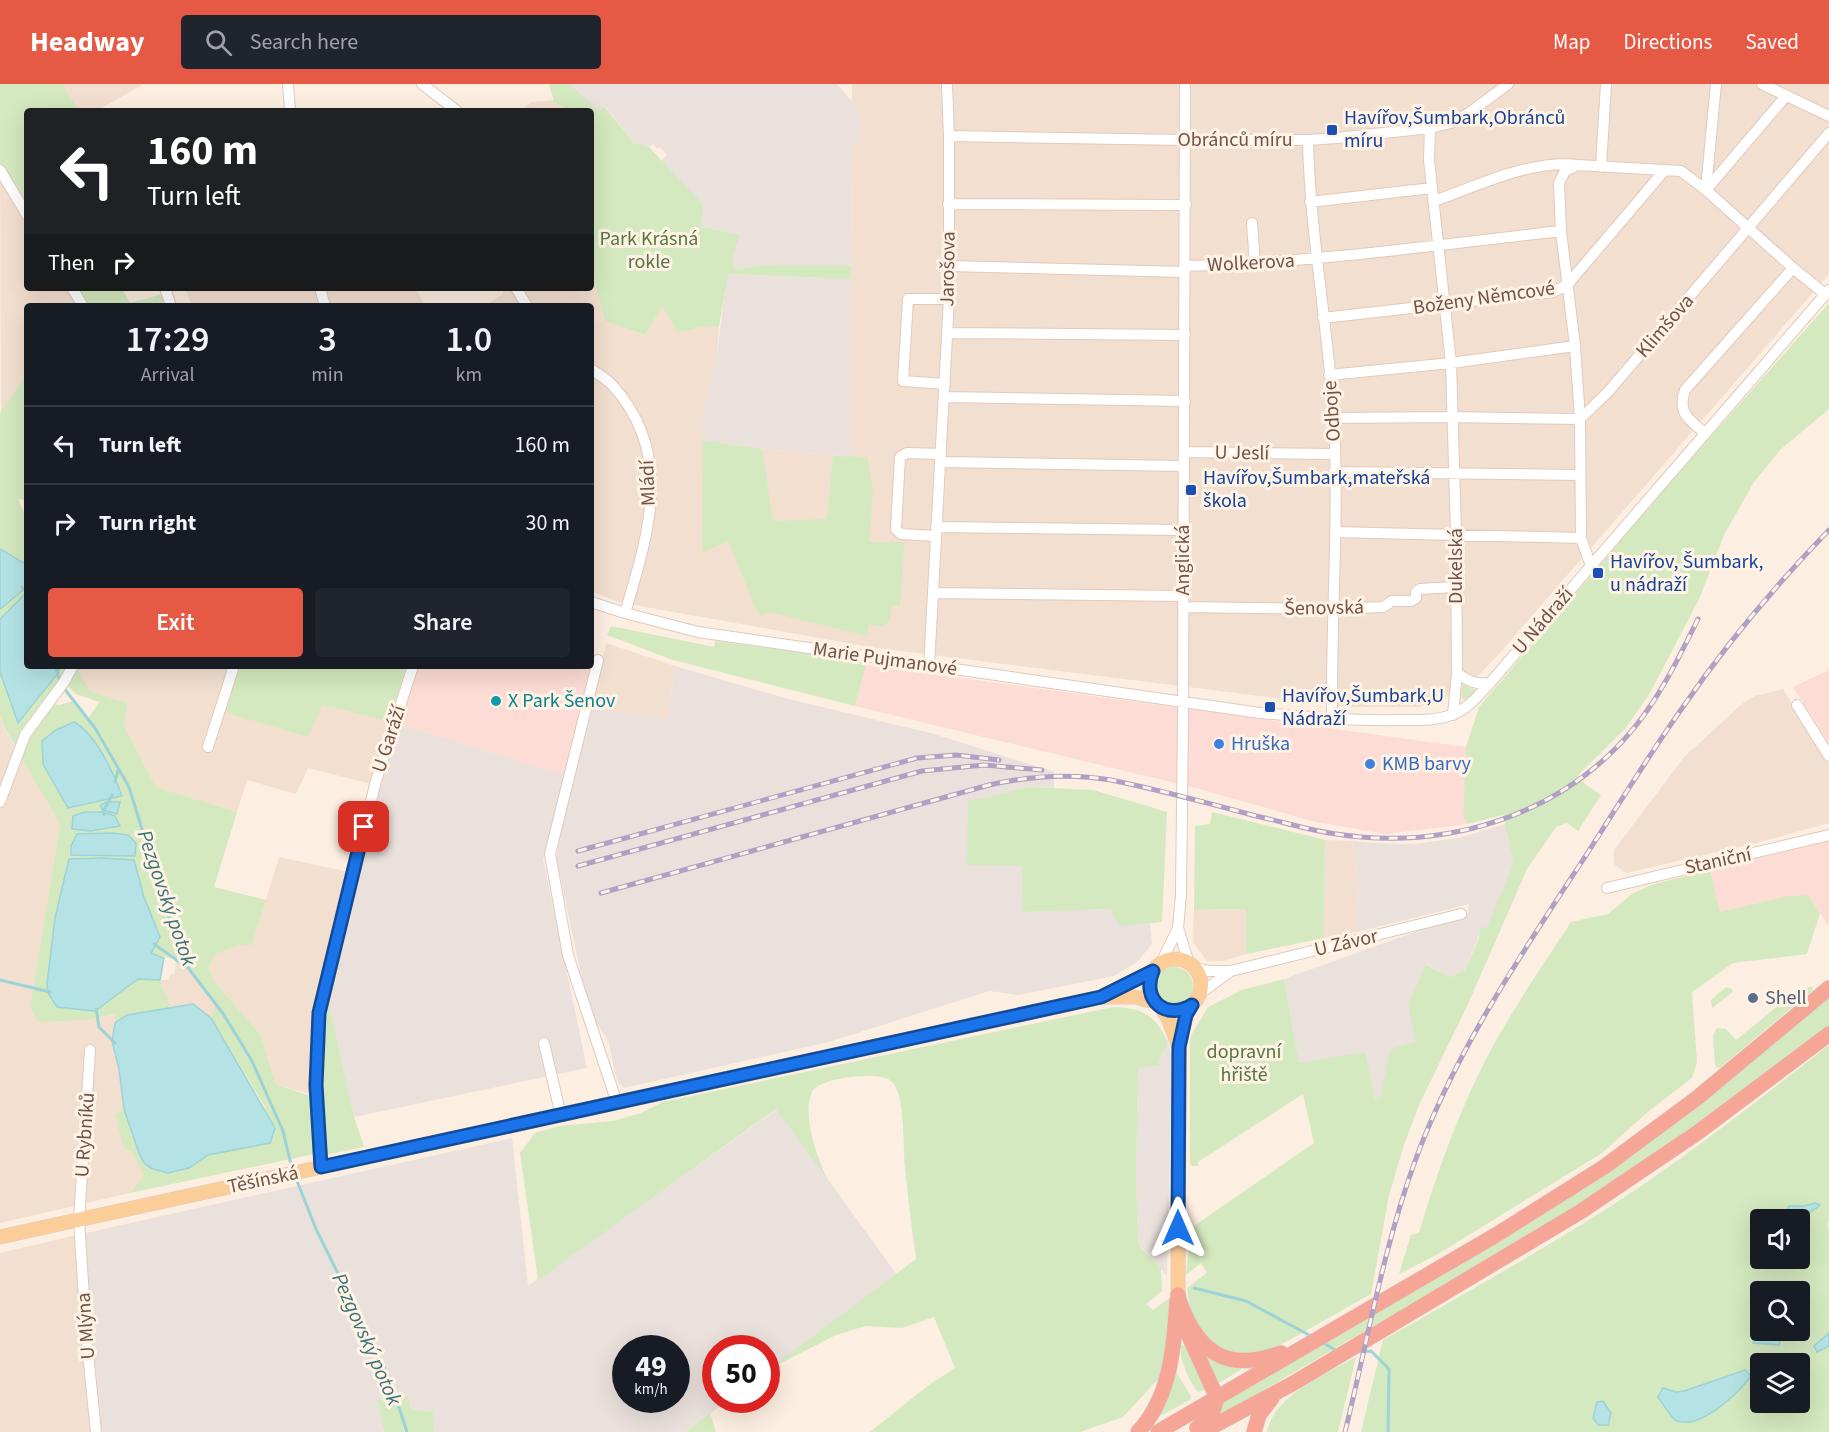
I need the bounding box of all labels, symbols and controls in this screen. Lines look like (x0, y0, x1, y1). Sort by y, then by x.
search box (181, 15, 601, 69)
text: Headway (30, 22, 145, 62)
icon: search (202, 26, 235, 59)
text: Search here (250, 26, 358, 58)
text: Map (1553, 27, 1591, 57)
text: Directions (1624, 27, 1712, 57)
text: Saved (1745, 27, 1799, 57)
place label: Havířov,Šumbark,Obránců míru (1344, 104, 1565, 155)
text: 160 m (147, 121, 258, 181)
marker: Havířov,Šumbark,Obránců míru (1325, 123, 1339, 137)
street label: Obránců míru (1177, 126, 1293, 154)
icon: left (48, 132, 126, 210)
text: Turn left (147, 177, 241, 216)
park label: Park Krásná rokle (600, 225, 698, 276)
street label: Jarošova (933, 231, 963, 307)
icon: right (107, 246, 140, 279)
text: Then (48, 247, 95, 279)
street label: Wolkerova (1206, 247, 1296, 279)
street label: Boženy Němcové (1411, 274, 1557, 322)
street label: Klimšova (1629, 288, 1701, 364)
text: 17:29 (126, 314, 210, 365)
text: 3 (318, 314, 337, 365)
text: 1.0 (445, 314, 492, 365)
text: Arrival (141, 361, 195, 389)
text: min (311, 361, 344, 389)
text: km (456, 361, 482, 389)
street label: Odboje (1316, 379, 1348, 442)
icon: left (48, 429, 81, 462)
text: Turn left (99, 429, 181, 461)
text: 160 m (515, 429, 570, 461)
street label: U Jeslí (1214, 439, 1271, 467)
street label: Mládí (633, 459, 663, 506)
place label: Havířov,Šumbark,mateřská škola (1203, 464, 1430, 515)
marker: Havířov,Šumbark,mateřská škola (1184, 483, 1198, 497)
icon: right (48, 507, 81, 540)
text: Turn right (99, 507, 196, 539)
text: 30 m (525, 507, 570, 539)
street label: Anglická (1169, 525, 1197, 595)
street label: Dukelská (1442, 528, 1470, 604)
place label: Havířov, Šumbark, u nádraží (1610, 548, 1764, 599)
marker: Havířov, Šumbark, u nádraží (1591, 566, 1605, 580)
street label: U Nádraží (1506, 580, 1581, 661)
button: Exit (48, 588, 303, 657)
button: Share (315, 588, 570, 657)
street label: Šenovská (1284, 593, 1364, 623)
street label: Marie Pujmanové (811, 635, 959, 683)
place label: Havířov,Šumbark,U Nádraží (1282, 682, 1444, 733)
place label: X Park Šenov (508, 687, 616, 715)
marker: X Park Šenov (489, 694, 503, 708)
marker: Havířov,Šumbark,U Nádraží (1263, 700, 1277, 714)
street label: U Garáží (365, 701, 413, 776)
place label: Hruška (1231, 730, 1290, 758)
marker: Hruška (1212, 737, 1226, 751)
place label: KMB barvy (1382, 750, 1472, 778)
marker: KMB barvy (1363, 757, 1377, 771)
pin (338, 801, 389, 852)
icon: arrive (347, 810, 380, 843)
water label: Pezgovský potok (130, 826, 205, 971)
street label: Staniční (1682, 840, 1755, 882)
street label: U Závor (1311, 922, 1381, 964)
place label: Shell (1765, 984, 1807, 1012)
marker: Shell (1746, 991, 1760, 1005)
park label: dopravní hřiště (1207, 1038, 1282, 1089)
street label: U Rybníků (68, 1092, 102, 1178)
street label: Těšínská (225, 1159, 301, 1201)
position arrow (1146, 1196, 1210, 1260)
map controls (1750, 1209, 1810, 1413)
button: sound (1750, 1209, 1810, 1269)
water label: Pezgovský potok (324, 1268, 410, 1411)
button: search (1750, 1281, 1810, 1341)
street label: U Mlýna (70, 1292, 102, 1360)
speed limit sign: 50 (702, 1335, 780, 1413)
text: 49 (635, 1345, 667, 1388)
button: layers (1750, 1353, 1810, 1413)
text: km/h (634, 1379, 668, 1400)

